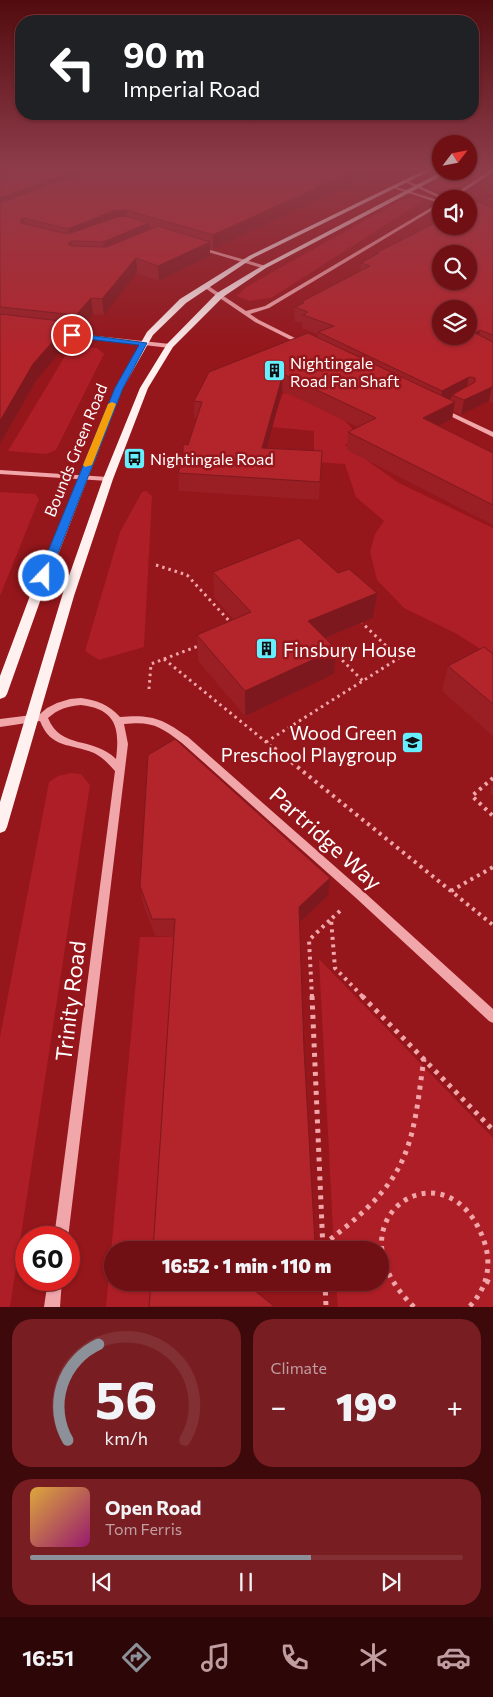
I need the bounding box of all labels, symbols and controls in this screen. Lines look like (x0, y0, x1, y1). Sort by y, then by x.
text: 90 m (123, 32, 205, 75)
icon: left (40, 35, 105, 100)
text: Imperial Road (123, 75, 260, 102)
north arrow (432, 135, 478, 180)
map controls (432, 135, 477, 345)
button: sound (432, 190, 477, 235)
button: search (432, 245, 477, 290)
button: layers (432, 300, 477, 345)
pin (51, 314, 93, 356)
icon: arrive (58, 321, 86, 349)
place label: Nightingale Road Fan Shaft (290, 353, 400, 390)
building icon: Nightingale Road Fan Shaft (262, 359, 286, 383)
street label: Bounds Green Road (40, 381, 110, 519)
bus stop icon: Nightingale Road (122, 446, 146, 470)
place label: Nightingale Road (150, 449, 274, 468)
position arrow (17, 549, 69, 601)
building icon: Finsbury House (255, 637, 279, 661)
place label: Finsbury House (283, 638, 416, 661)
place label: Wood Green Preschool Playgroup (221, 721, 397, 766)
school or university icon: Wood Green Preschool Playgroup (401, 731, 425, 755)
street label: Partridge Way (264, 781, 388, 895)
street label: Trinity Road (49, 939, 91, 1063)
speed limit sign: 60 (15, 1226, 80, 1291)
text: 16:52 · 1 min · 110 m (162, 1254, 331, 1277)
text: Climate (271, 1358, 327, 1377)
text: 56 (95, 1366, 157, 1430)
text: 19° (336, 1382, 397, 1429)
text: − (271, 1389, 286, 1423)
text: + (447, 1389, 463, 1423)
text: km/h (105, 1427, 148, 1449)
text: Open Road (105, 1496, 201, 1519)
text: Tom Ferris (105, 1519, 182, 1538)
icon: previous (88, 1568, 116, 1596)
icon: pause (232, 1568, 260, 1596)
icon: next (377, 1568, 405, 1596)
icon: directions (119, 1640, 154, 1675)
icon: music (198, 1640, 233, 1675)
icon: phone (277, 1640, 312, 1675)
icon: climate (356, 1640, 391, 1675)
icon: car (436, 1640, 471, 1675)
text: 16:51 (22, 1644, 74, 1671)

